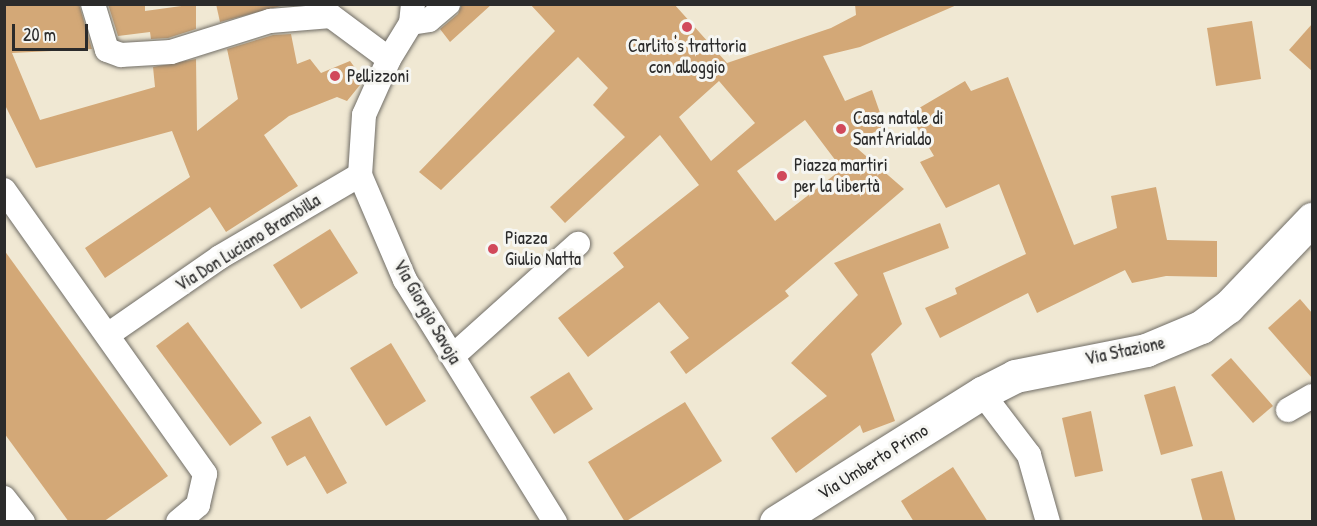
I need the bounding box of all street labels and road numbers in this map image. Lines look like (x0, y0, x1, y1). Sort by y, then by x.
street label: Via Don Luciano Brambilla (172, 190, 324, 296)
street label: Via Giorgio Savoja (388, 256, 466, 368)
street label: Via Stazione (1083, 332, 1167, 370)
street label: Via Umberto Primo (814, 420, 932, 504)

